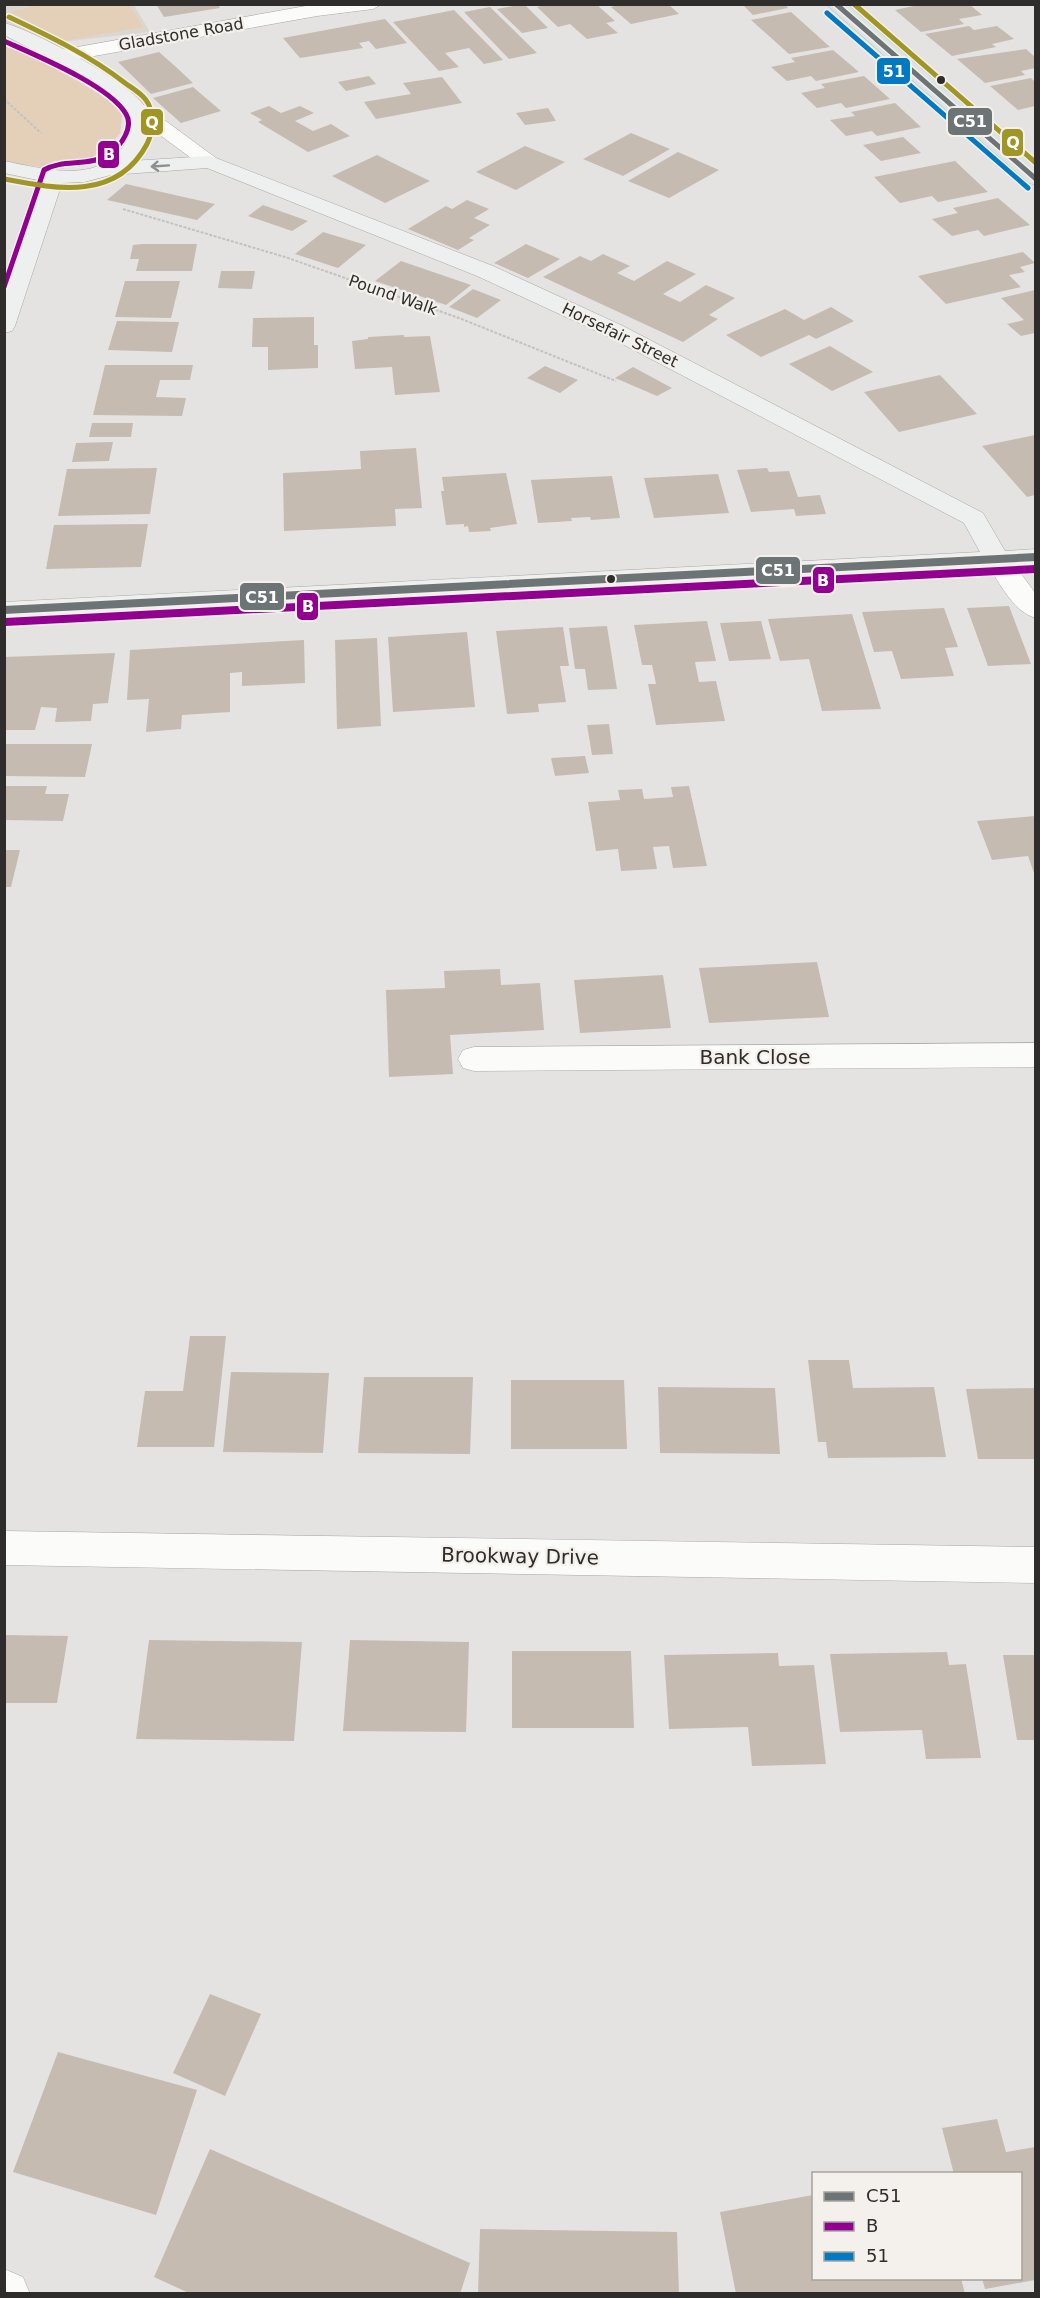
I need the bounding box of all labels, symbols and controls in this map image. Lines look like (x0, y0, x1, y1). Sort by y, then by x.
street label: Gladstone Road (117, 14, 245, 54)
line badge: 51 (876, 57, 911, 85)
text: 51 (883, 62, 905, 81)
unlabelled marker (935, 74, 947, 86)
line badge: C51 (947, 107, 993, 136)
line badge: Q (140, 108, 164, 136)
text: C51 (953, 112, 987, 131)
text: Q (145, 113, 159, 132)
line badge: Q (1001, 128, 1024, 157)
text: Q (1006, 133, 1020, 152)
line badge: B (97, 140, 120, 169)
text: B (103, 145, 115, 164)
one-way arrow (151, 160, 171, 171)
street label: Pound Walk (346, 271, 441, 319)
street label: Horsefair Street (559, 299, 681, 371)
line badge: C51 (755, 556, 801, 585)
text: C51 (761, 561, 795, 580)
line badge: B (812, 566, 835, 594)
text: B (817, 571, 829, 590)
unlabelled marker (605, 573, 617, 585)
line badge: C51 (239, 582, 285, 611)
text: C51 (245, 588, 279, 607)
line badge: B (296, 592, 319, 621)
text: B (302, 597, 314, 616)
street label: Bank Close (699, 1045, 811, 1069)
street label: Brookway Drive (441, 1543, 599, 1569)
legend (812, 2172, 1022, 2280)
text: C51 (866, 2185, 901, 2206)
text: B (866, 2215, 878, 2236)
text: 51 (866, 2245, 889, 2266)

